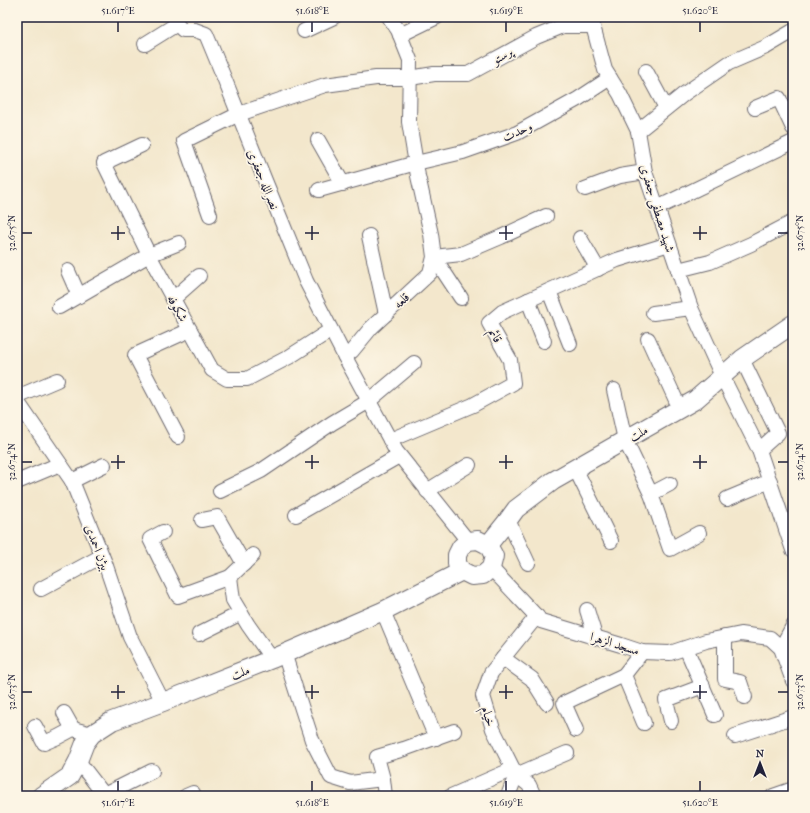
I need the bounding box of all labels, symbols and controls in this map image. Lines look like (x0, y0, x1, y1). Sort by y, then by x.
text: 51.617°E (101, 5, 135, 17)
text: 51.618°E (295, 5, 329, 17)
text: 51.619°E (489, 5, 523, 17)
text: 51.620°E (682, 5, 718, 17)
street label: پرستو (488, 43, 518, 70)
street label: وحدت (500, 118, 535, 145)
street label: نصرالله جعفری (244, 147, 282, 212)
street label: شهید مصطفی جعفری (634, 162, 678, 255)
text: 32.675°N (6, 214, 18, 251)
text: 32.675°N (794, 214, 806, 251)
street label: قلعه (390, 289, 412, 311)
street label: شکوفه (163, 292, 191, 325)
street label: قائم (482, 325, 506, 347)
street label: ملت (626, 422, 650, 445)
text: 32.674°N (6, 442, 18, 481)
text: 32.674°N (794, 442, 806, 481)
street label: بیژن احمدی (81, 522, 113, 573)
street label: مسجد الزهرا (588, 629, 641, 659)
street label: ملت (229, 662, 252, 683)
text: 32.673°N (6, 673, 18, 710)
text: 32.673°N (794, 673, 806, 710)
street label: خیام (474, 704, 499, 729)
north arrow (740, 743, 780, 783)
text: N (756, 747, 765, 760)
text: 51.617°E (101, 797, 135, 809)
text: 51.618°E (295, 797, 329, 809)
text: 51.619°E (489, 797, 523, 809)
text: 51.620°E (682, 797, 718, 809)

